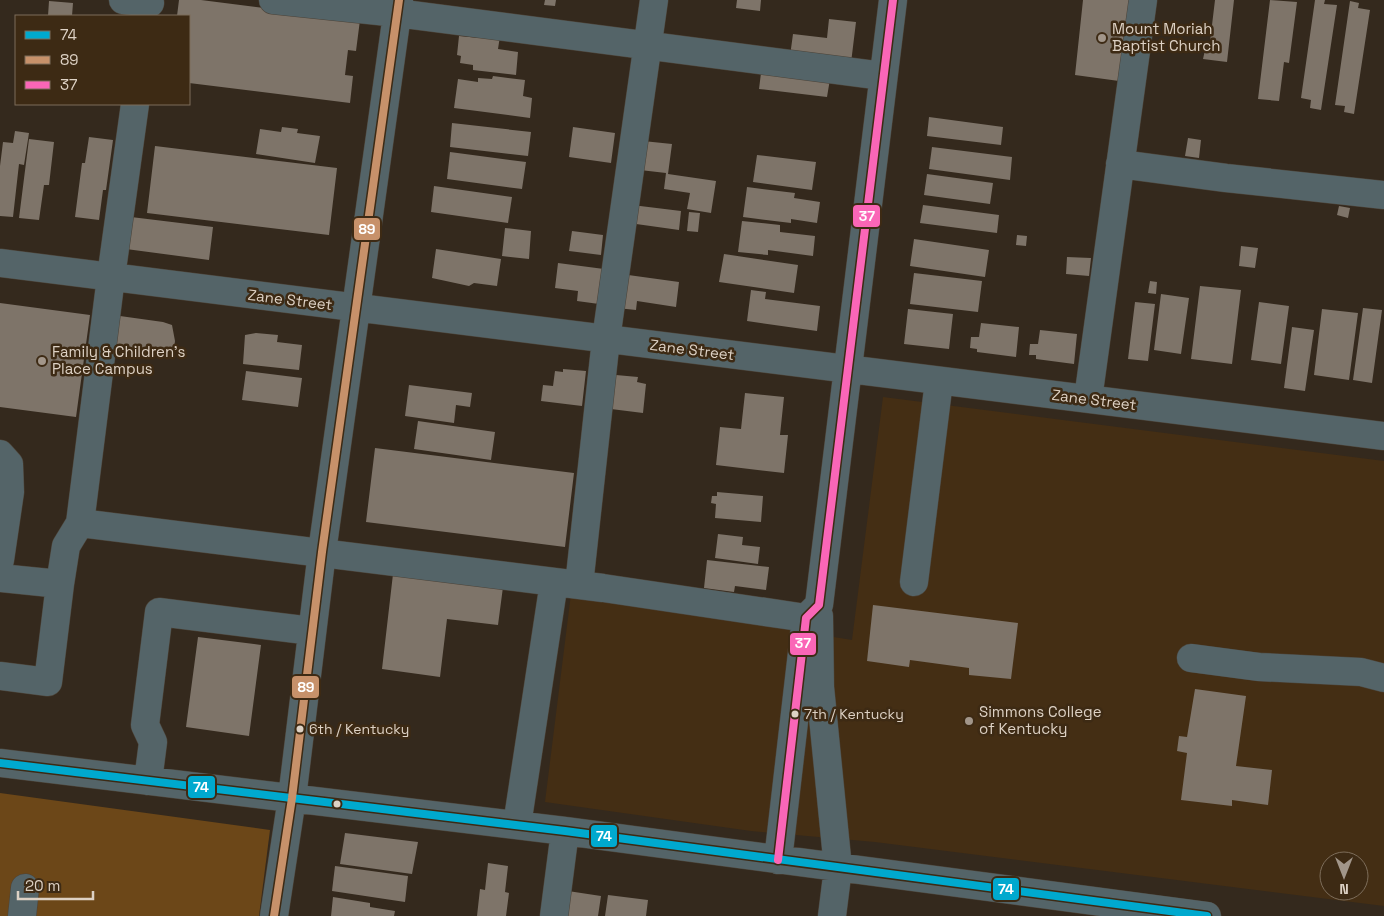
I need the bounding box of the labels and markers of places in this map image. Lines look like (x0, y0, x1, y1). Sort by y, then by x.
place label: Mount Moriah Baptist Church (1112, 19, 1220, 55)
marker: Mount Moriah Baptist Church (1096, 32, 1108, 44)
place label: Family & Children’s Place Campus (52, 342, 185, 378)
marker: Family & Children’s Place Campus (36, 355, 48, 367)
place label: Simmons College of Kentucky (979, 702, 1102, 738)
place label: 7th / Kentucky (804, 705, 904, 723)
marker: 7th / Kentucky (790, 709, 800, 719)
marker: Simmons College of Kentucky (963, 715, 975, 727)
place label: 6th / Kentucky (309, 720, 409, 738)
marker: 6th / Kentucky (295, 724, 305, 734)
unlabelled marker (332, 799, 342, 809)

